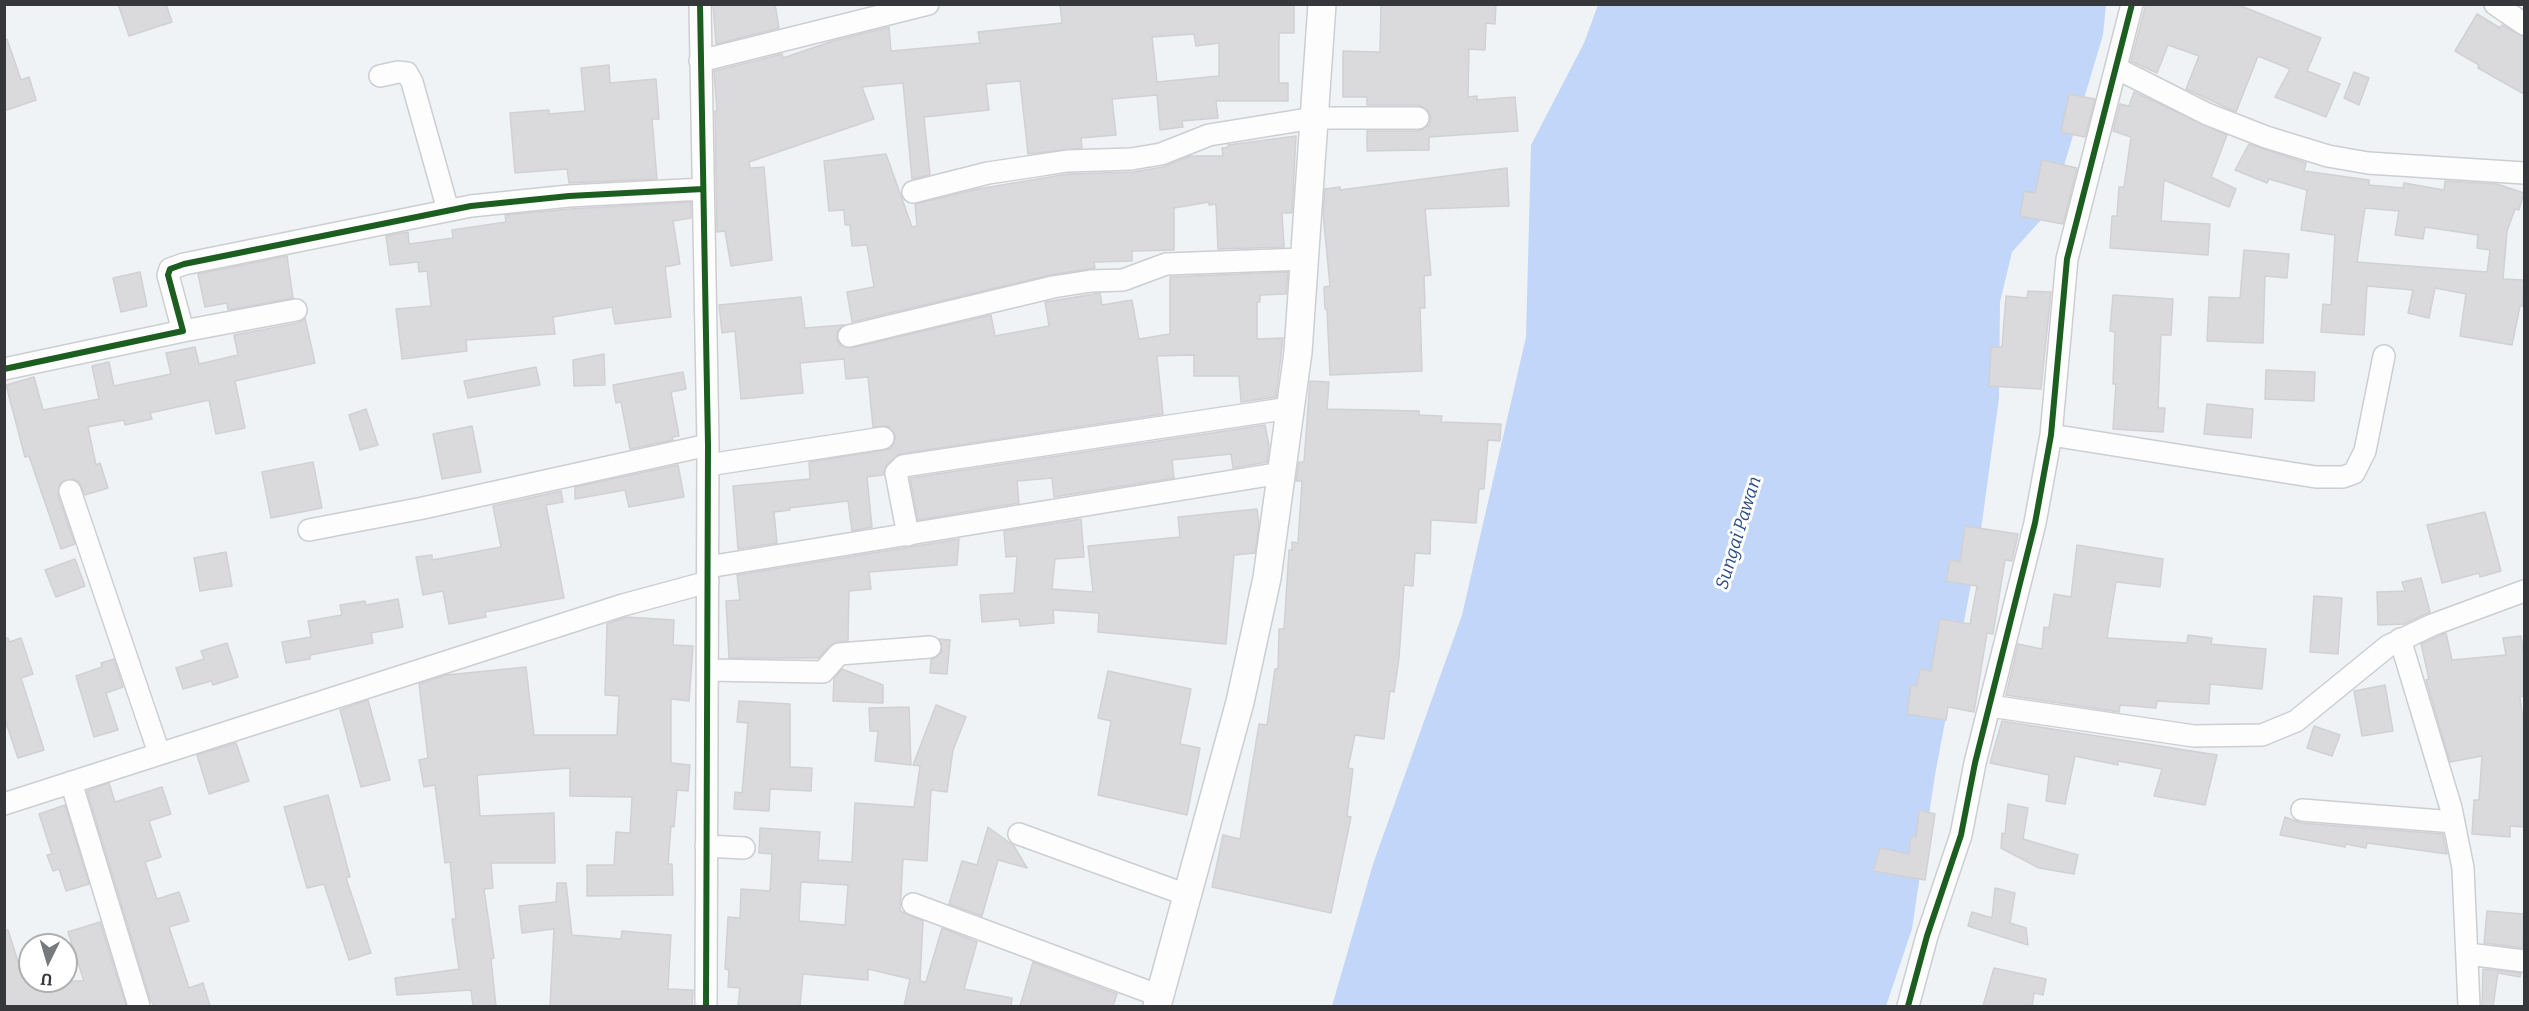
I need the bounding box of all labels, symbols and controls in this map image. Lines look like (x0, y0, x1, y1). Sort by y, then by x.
water label: Sungai Pawan (1712, 474, 1766, 592)
north arrow (18, 933, 78, 993)
text: U (40, 969, 53, 989)

